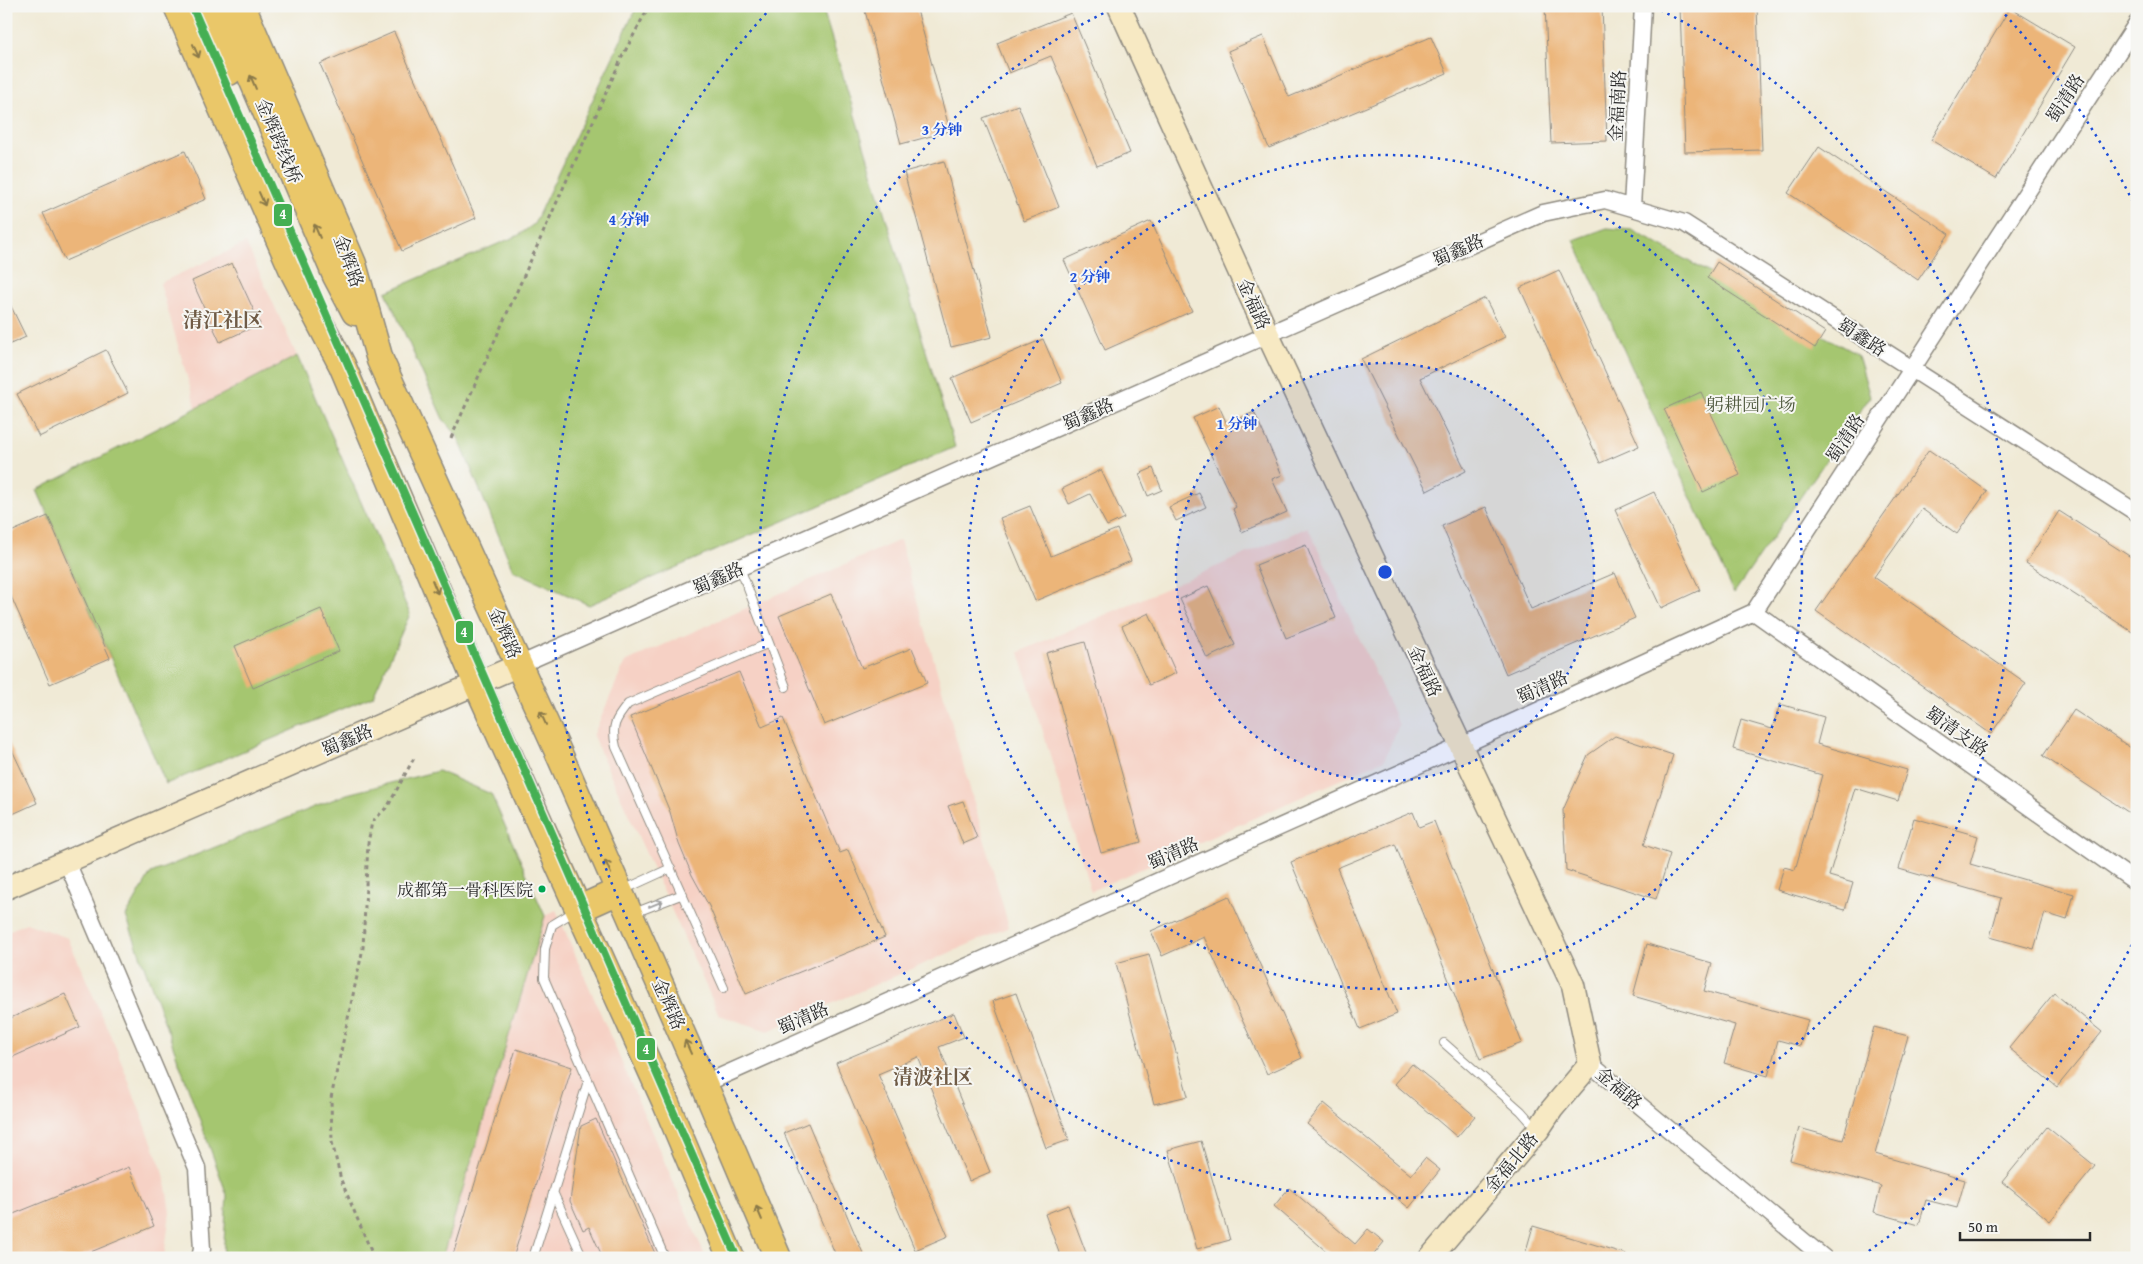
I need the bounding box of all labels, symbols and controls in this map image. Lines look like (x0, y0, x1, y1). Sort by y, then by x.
one-way arrow (192, 43, 202, 58)
street label: 蜀清路 (2039, 68, 2091, 128)
street label: 金福南路 (1602, 69, 1632, 143)
one-way arrow (248, 75, 258, 90)
street label: 金辉跨线桥 (249, 94, 309, 188)
text: 3 分钟 (921, 119, 963, 140)
one-way arrow (258, 191, 267, 206)
line badge: 4 (273, 203, 293, 227)
text: 4 (279, 204, 287, 224)
text: 4 分钟 (608, 209, 650, 230)
one-way arrow (312, 224, 322, 239)
street label: 蜀鑫路 (1428, 227, 1488, 273)
street label: 金辉路 (327, 231, 371, 291)
text: 2 分钟 (1069, 266, 1111, 287)
street label: 金福路 (1231, 274, 1277, 334)
district label: 清江社区 (183, 305, 263, 334)
street label: 蜀鑫路 (1832, 311, 1892, 363)
street label: 蜀鑫路 (1058, 391, 1118, 437)
park label: 躬耕园广场 (1706, 391, 1796, 418)
street label: 蜀清路 (1819, 408, 1871, 468)
text: 1 分钟 (1216, 413, 1258, 434)
street label: 蜀鑫路 (688, 555, 748, 601)
centre of rings (1376, 563, 1394, 581)
one-way arrow (431, 579, 441, 594)
street label: 金辉路 (482, 603, 528, 663)
line badge: 4 (455, 620, 474, 644)
text: 4 (460, 622, 468, 642)
street label: 金福路 (1401, 641, 1449, 701)
street label: 蜀清路 (1512, 663, 1572, 711)
street label: 蜀清支路 (1920, 699, 1994, 763)
one-way arrow (537, 711, 547, 726)
street label: 蜀鑫路 (317, 717, 377, 763)
street label: 蜀清路 (1143, 830, 1203, 876)
one-way arrow (603, 860, 613, 875)
place label: 成都第一骨科医院 (397, 877, 533, 902)
marker: 成都第一骨科医院 (537, 884, 547, 894)
one-way arrow (648, 899, 663, 909)
street label: 金辉路 (646, 974, 692, 1034)
street label: 蜀清路 (773, 995, 833, 1041)
line badge: 4 (636, 1037, 656, 1061)
text: 4 (642, 1039, 650, 1059)
one-way arrow (683, 1040, 693, 1055)
street label: 金福路 (1590, 1060, 1648, 1116)
district label: 清波社区 (893, 1062, 973, 1091)
street label: 金福北路 (1478, 1126, 1544, 1198)
one-way arrow (753, 1206, 763, 1221)
scale bar (1960, 1209, 2090, 1241)
text: 50 m (1968, 1216, 1999, 1237)

